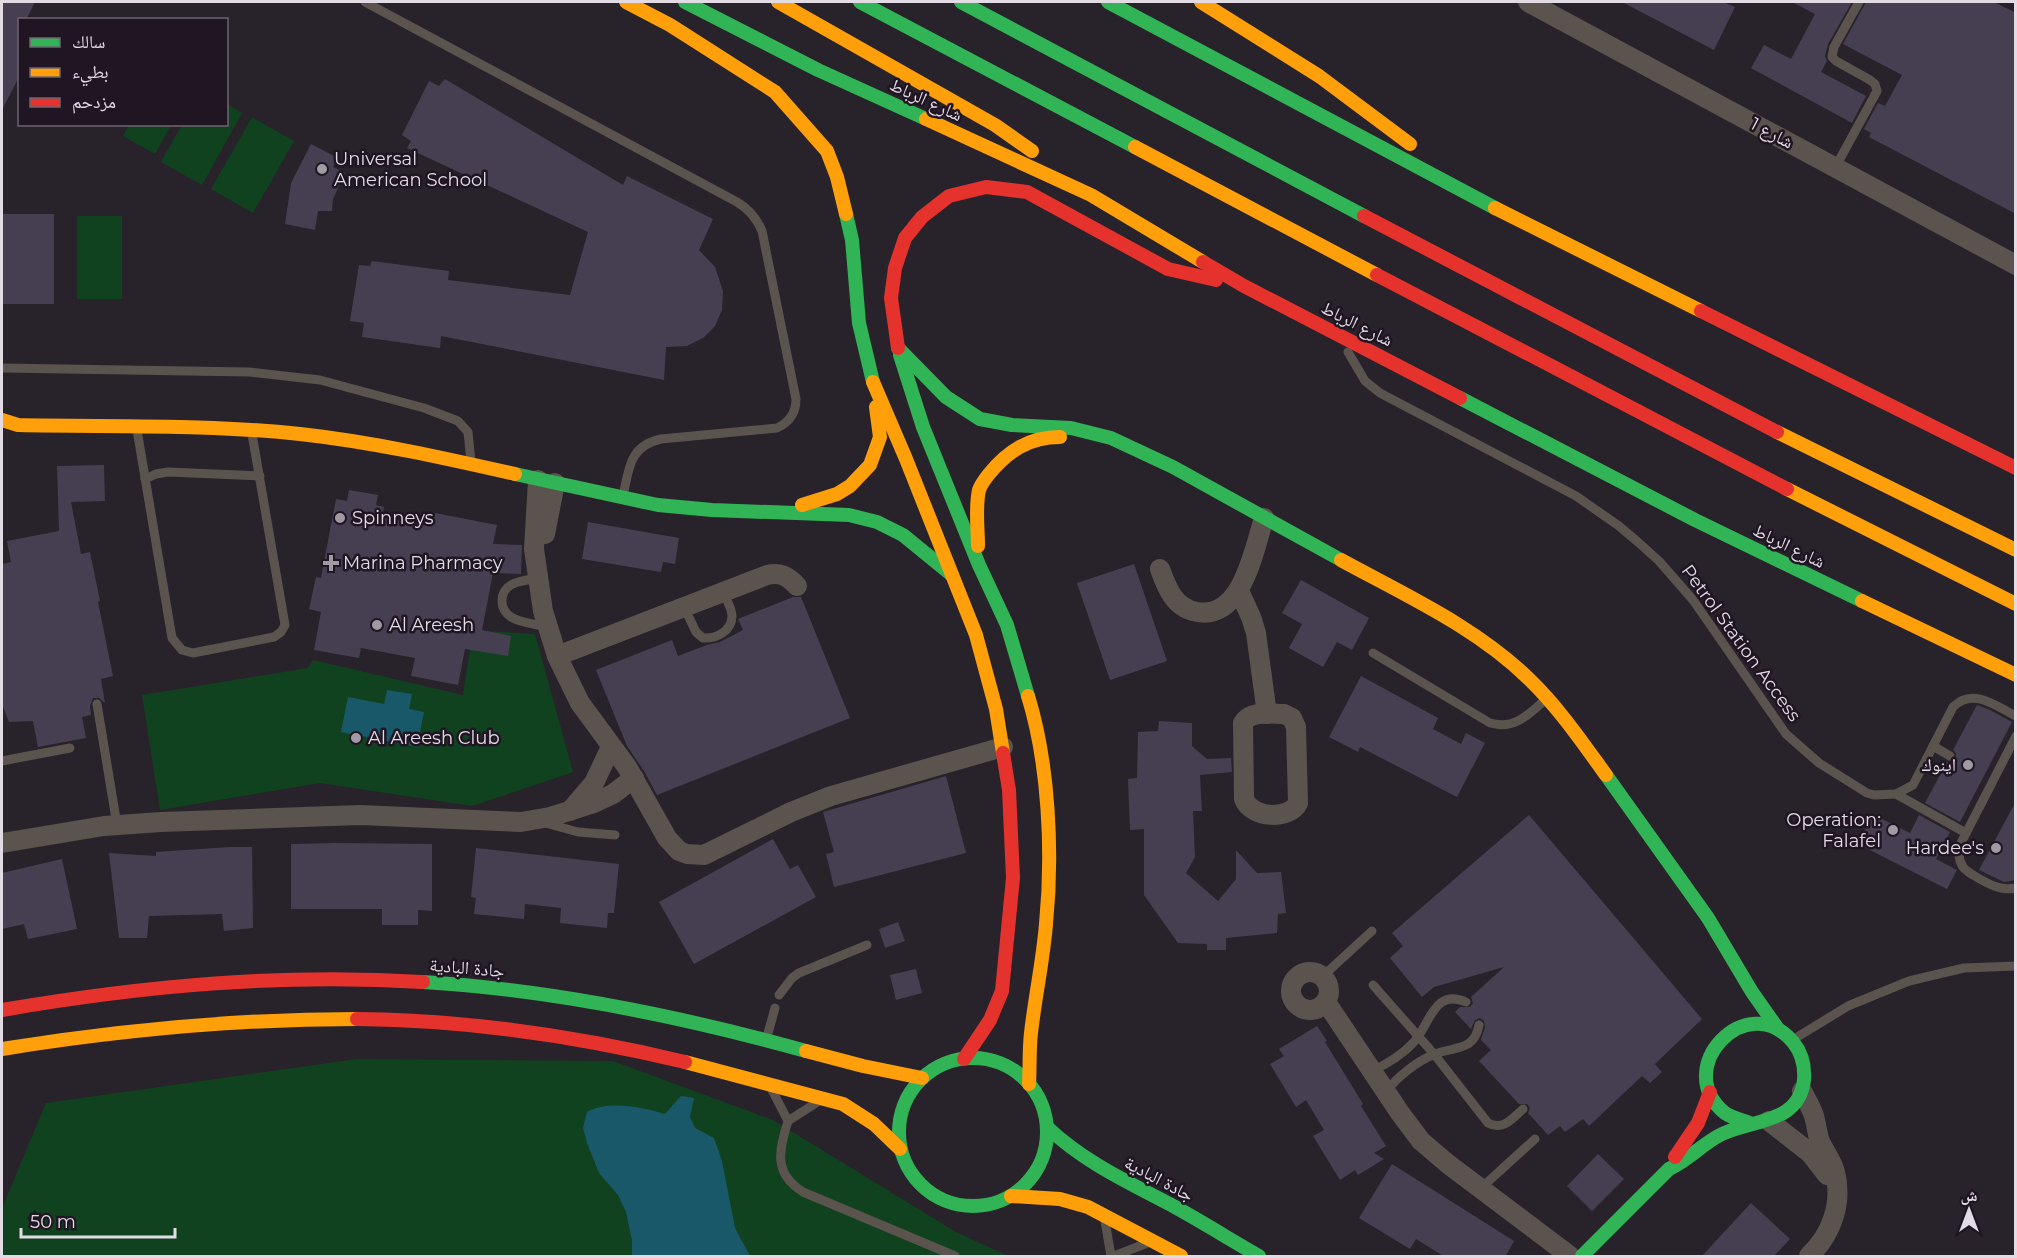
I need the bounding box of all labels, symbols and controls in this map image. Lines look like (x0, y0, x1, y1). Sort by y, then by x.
legend (18, 18, 228, 126)
text: سالك (72, 31, 105, 53)
text: بطيء (72, 61, 109, 87)
street label: شارع الرباط (886, 74, 966, 126)
text: مزدحم (72, 91, 116, 114)
street label: شارع 1 (1747, 113, 1797, 153)
place label: Universal American School (334, 148, 487, 191)
marker: Universal American School (315, 162, 329, 176)
street label: شارع الرباط (1317, 297, 1397, 351)
place label: Spinneys (352, 507, 434, 529)
marker: Spinneys (333, 511, 347, 525)
street label: شارع الرباط (1749, 519, 1829, 573)
place label: Marina Pharmacy (343, 552, 503, 574)
marker: Marina Pharmacy (324, 556, 338, 570)
street label: Petrol Station Access (1677, 560, 1806, 726)
place label: Al Areesh (389, 614, 474, 636)
marker: Al Areesh (370, 618, 384, 632)
place label: Al Areesh Club (368, 727, 500, 749)
marker: Al Areesh Club (349, 731, 363, 745)
place label: اينوك (1922, 754, 1956, 776)
marker: اينوك (1961, 758, 1975, 772)
place label: Operation: Falafel (1786, 809, 1881, 852)
marker: Operation: Falafel (1886, 823, 1900, 837)
place label: Hardee's (1906, 837, 1984, 859)
marker: Hardee's (1989, 841, 2003, 855)
street label: جادة البادية (429, 954, 505, 982)
street label: جادة البادية (1121, 1152, 1197, 1206)
north arrow (1939, 1180, 1999, 1240)
text: ش (1961, 1186, 1978, 1205)
scale bar (21, 1201, 176, 1239)
text: 50 m (30, 1211, 76, 1233)

